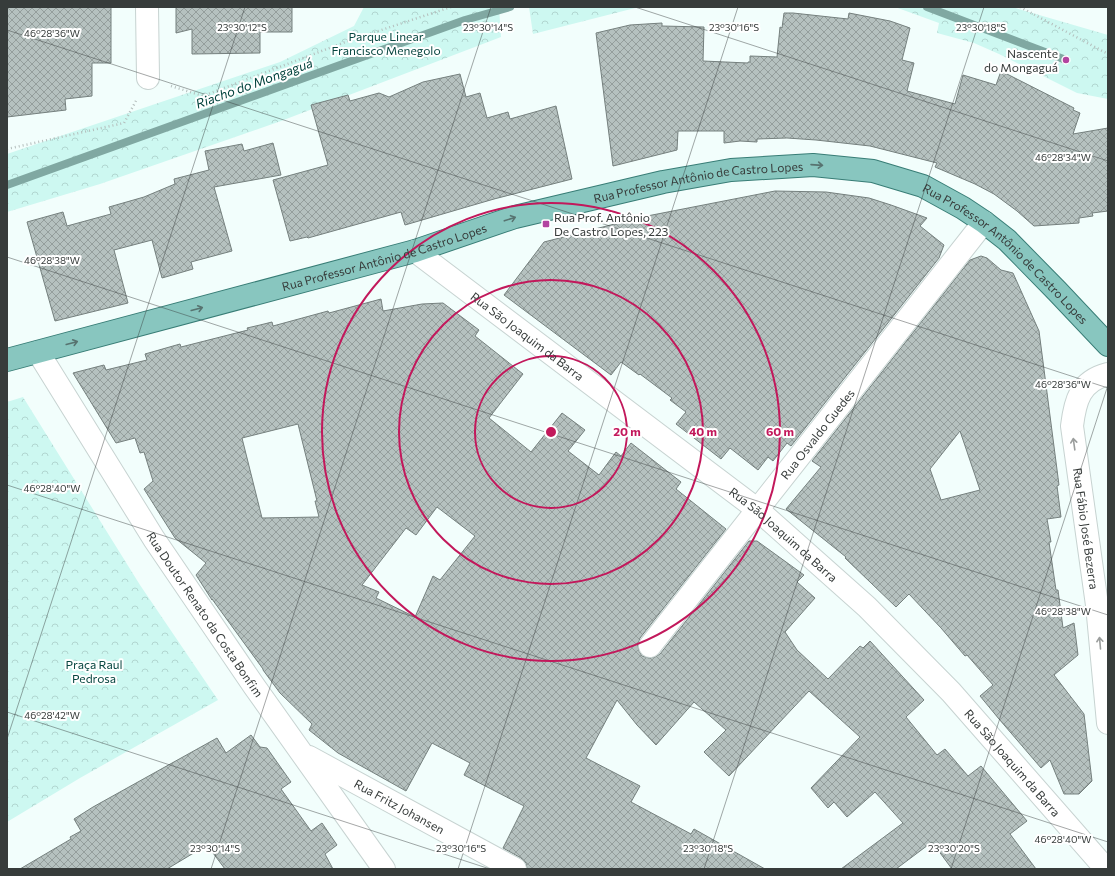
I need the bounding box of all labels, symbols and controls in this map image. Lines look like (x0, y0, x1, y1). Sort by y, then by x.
text: 23°30'12"S (217, 21, 267, 33)
text: 23°30'14"S (463, 21, 513, 33)
text: 23°30'16"S (709, 21, 759, 33)
text: 23°30'18"S (956, 21, 1006, 33)
text: 46°28'36"W (24, 27, 80, 39)
park label: Parque Linear Francisco Menegolo (331, 29, 441, 57)
place label: Nascente do Mongaguá (984, 46, 1058, 74)
water label: Riacho do Mongaguá (193, 54, 315, 112)
marker: Nascente do Mongaguá (1061, 55, 1071, 65)
text: 46°28'34"W (1035, 151, 1091, 163)
street label: Rua Professor Antônio de Castro Lopes (592, 159, 804, 205)
one-way arrow (810, 162, 823, 169)
street label: Rua Professor Antônio de Castro Lopes (920, 180, 1091, 326)
place label: Rua Prof. Antônio De Castro Lopes, 223 (554, 210, 669, 238)
one-way arrow (504, 215, 517, 222)
marker: Rua Prof. Antônio De Castro Lopes, 223 (541, 219, 551, 229)
street label: Rua Professor Antônio de Castro Lopes (280, 220, 488, 293)
text: 46°28'38"W (24, 254, 80, 266)
street label: Rua São Joaquim da Barra (468, 289, 587, 383)
one-way arrow (191, 305, 204, 313)
one-way arrow (65, 339, 78, 346)
text: 46°28'36"W (1035, 378, 1091, 390)
street label: Rua Osvaldo Guedes (777, 386, 857, 482)
text: 20 m (613, 424, 641, 438)
text: 40 m (689, 424, 717, 438)
text: 60 m (766, 424, 794, 438)
centre of rings (544, 425, 558, 439)
one-way arrow (1070, 438, 1078, 451)
street label: Rua Fábio José Bezerra (1071, 467, 1102, 590)
text: 46°28'40"W (24, 482, 80, 494)
street label: Rua São Joaquim da Barra (727, 484, 840, 584)
street label: Rua Doutor Renato da Costa Bonfim (144, 529, 266, 699)
text: 46°28'38"W (1035, 605, 1091, 617)
one-way arrow (1097, 637, 1104, 650)
park label: Praça Raul Pedrosa (65, 657, 123, 685)
street label: Rua São Joaquim da Barra (962, 706, 1063, 819)
text: 46°28'42"W (24, 709, 80, 721)
street label: Rua Fritz Johansen (352, 776, 447, 836)
text: 46°28'40"W (1035, 833, 1091, 845)
text: 23°30'14"S (190, 842, 240, 854)
text: 23°30'16"S (436, 842, 486, 854)
text: 23°30'18"S (683, 842, 733, 854)
text: 23°30'20"S (928, 842, 980, 854)

